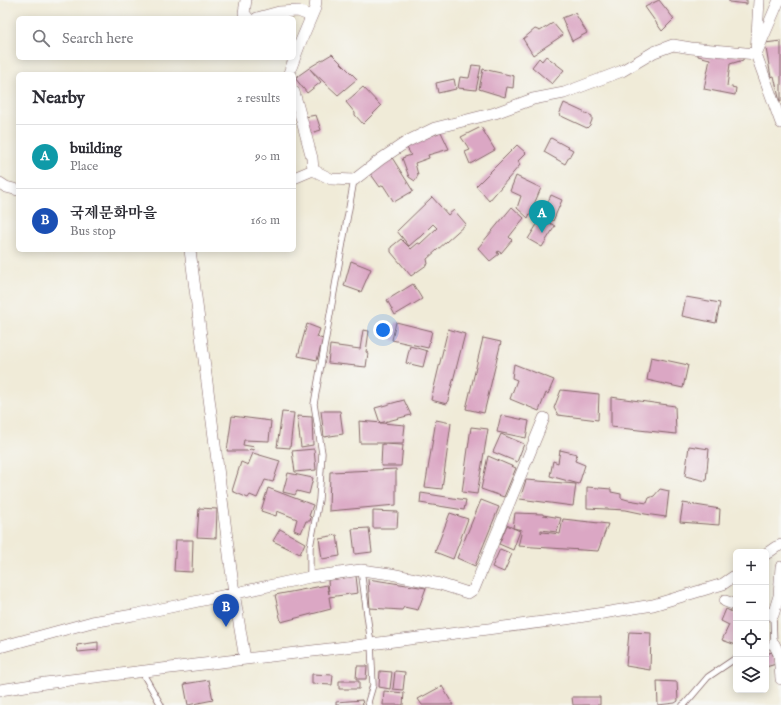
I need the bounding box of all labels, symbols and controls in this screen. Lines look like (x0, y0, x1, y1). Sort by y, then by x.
search box (16, 16, 296, 60)
icon: search (30, 27, 52, 49)
text: Search here (62, 29, 133, 48)
text: Nearby (32, 88, 85, 109)
text: 2 results (236, 90, 280, 107)
text: building (70, 139, 122, 158)
text: A (41, 148, 49, 165)
text: 90 m (255, 148, 280, 165)
text: Place (70, 158, 98, 175)
pin: A (529, 200, 555, 233)
text: 국제문화마을 (70, 204, 157, 223)
text: B (41, 212, 49, 229)
text: 160 m (250, 212, 280, 229)
text: Bus stop (70, 223, 116, 240)
your location (373, 320, 393, 340)
map controls (733, 549, 769, 693)
button: + (733, 549, 769, 585)
button: − (733, 585, 769, 621)
pin: B (213, 594, 239, 627)
button: locate (733, 621, 769, 657)
button: layers (733, 657, 769, 693)

